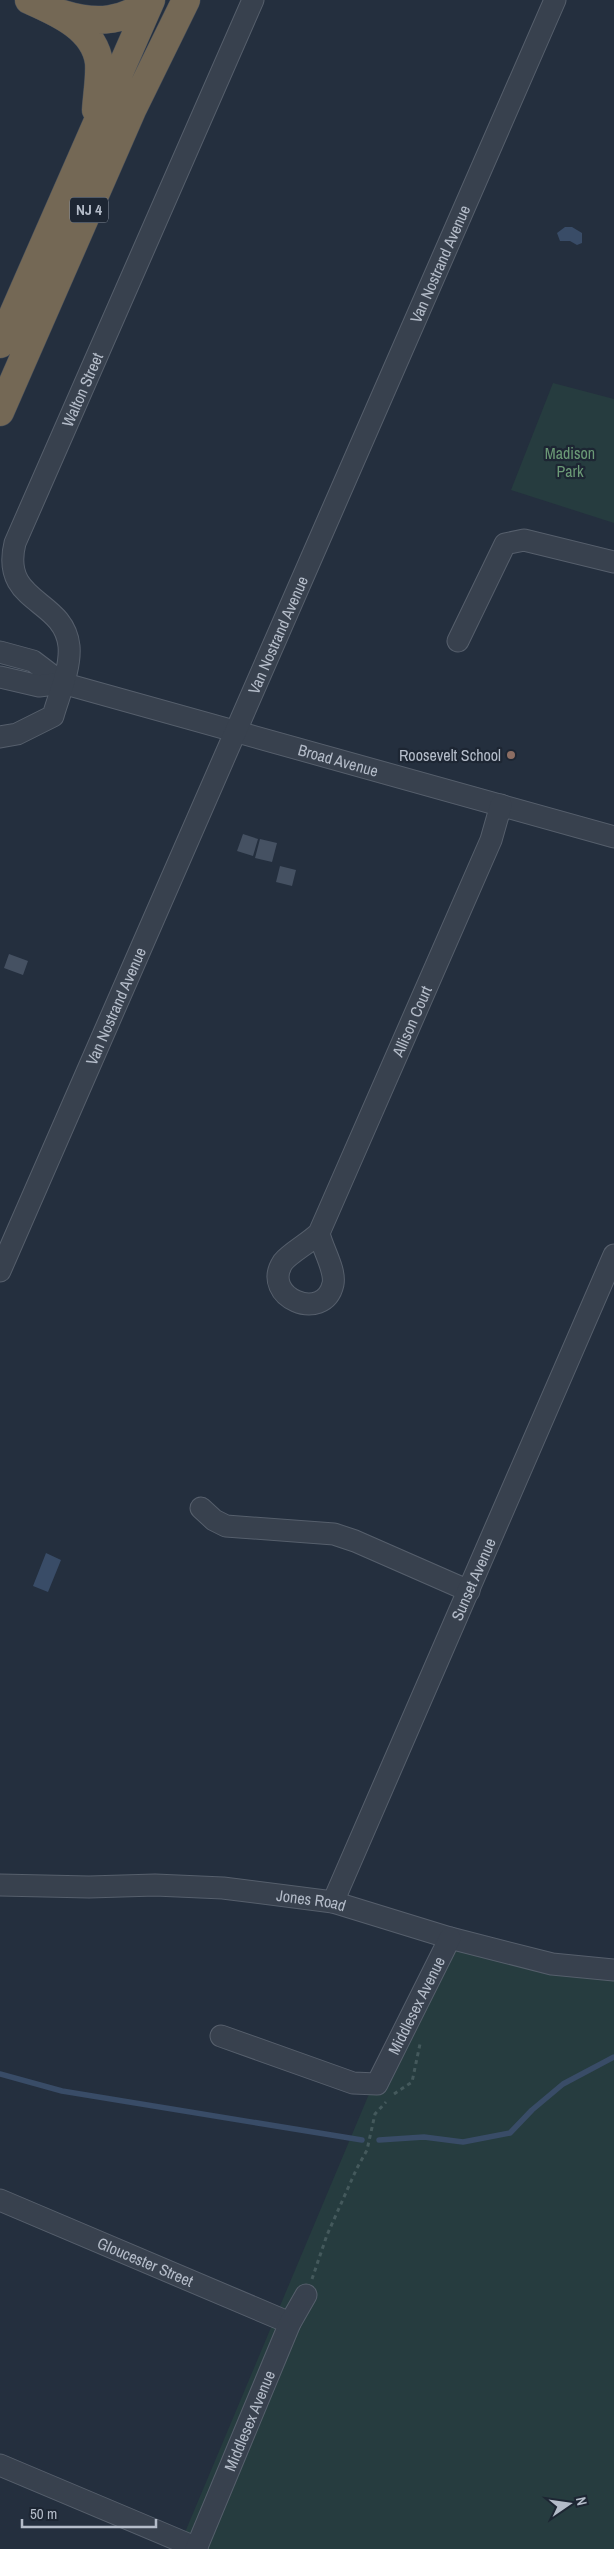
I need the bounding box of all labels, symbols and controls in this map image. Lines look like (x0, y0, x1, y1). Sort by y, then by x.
road number: NJ 4 (70, 198, 108, 222)
street label: Van Nostrand Avenue (404, 201, 475, 326)
street label: Walton Street (56, 349, 108, 430)
park label: Madison Park (545, 442, 595, 482)
street label: Van Nostrand Avenue (242, 573, 313, 697)
street label: Broad Avenue (296, 738, 381, 782)
place label: Roosevelt School (399, 744, 501, 766)
marker: Roosevelt School (505, 749, 517, 761)
street label: Van Nostrand Avenue (80, 944, 151, 1069)
street label: Allison Court (386, 982, 437, 1061)
street label: Sunset Avenue (446, 1534, 501, 1624)
street label: Jones Road (275, 1884, 349, 1916)
street label: Middlesex Avenue (383, 1953, 450, 2058)
street label: Gloucester Street (94, 2232, 197, 2292)
street label: Middlesex Avenue (219, 2367, 280, 2474)
north arrow (544, 2479, 594, 2529)
text: N (572, 2495, 591, 2507)
scale bar (22, 2496, 156, 2528)
text: 50 m (30, 2503, 57, 2524)

